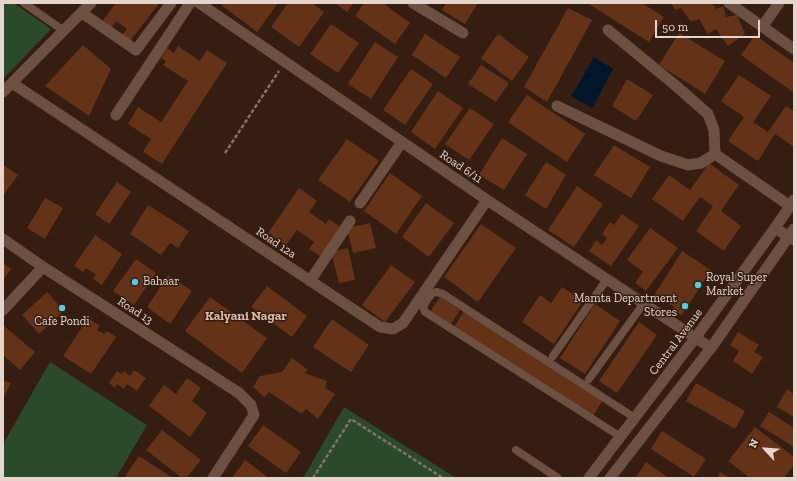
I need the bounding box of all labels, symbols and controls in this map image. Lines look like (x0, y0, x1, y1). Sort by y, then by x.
scale bar (657, 12, 762, 38)
text: 50 m (662, 20, 688, 34)
street label: Road 6/11 (437, 148, 485, 186)
street label: Road 12a (253, 224, 299, 262)
place label: Royal Super Market (706, 271, 767, 299)
place label: Bahaar (143, 275, 179, 289)
marker: Bahaar (130, 277, 140, 287)
marker: Royal Super Market (693, 280, 703, 290)
place label: Mamta Department Stores (574, 292, 677, 320)
street label: Road 13 (115, 294, 155, 328)
marker: Mamta Department Stores (680, 301, 690, 311)
marker: Cafe Pondi (57, 303, 67, 313)
street label: Central Avenue (646, 306, 706, 378)
district label: Kalyani Nagar (205, 308, 287, 324)
place label: Cafe Pondi (34, 315, 90, 329)
north arrow (745, 429, 785, 469)
text: N (746, 437, 761, 450)

